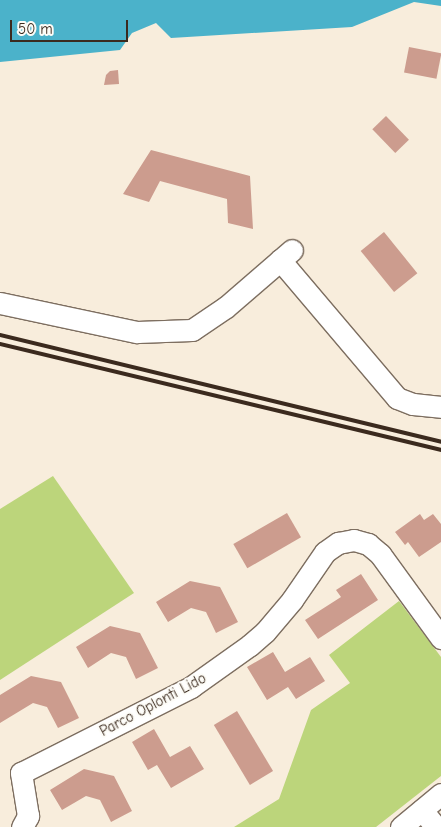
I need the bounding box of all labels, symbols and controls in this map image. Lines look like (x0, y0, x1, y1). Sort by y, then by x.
scale bar (12, 10, 130, 42)
text: 50 m (18, 20, 53, 38)
street label: Parco Oplonti Lido (97, 669, 209, 741)

